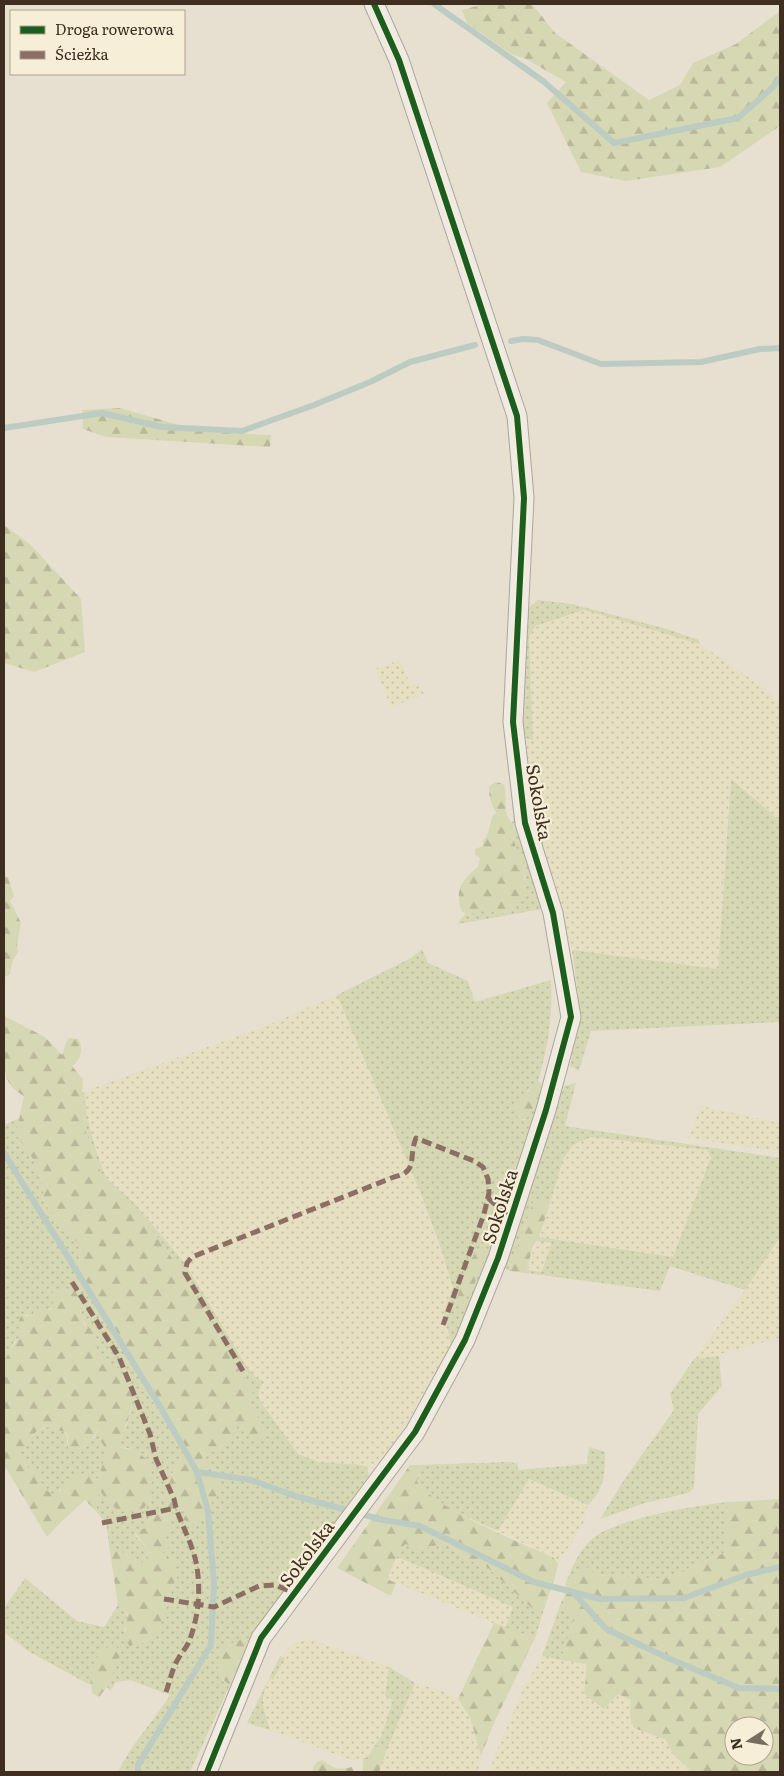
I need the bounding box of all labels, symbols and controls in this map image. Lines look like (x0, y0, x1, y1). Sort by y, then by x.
legend (10, 10, 185, 75)
text: Droga rowerowa (55, 17, 175, 40)
text: Ścieżka (55, 42, 110, 65)
street label: Sokolska (520, 762, 560, 843)
street label: Sokolska (474, 1165, 524, 1247)
street label: Sokolska (272, 1514, 340, 1592)
north arrow (724, 1716, 774, 1766)
text: N (724, 1736, 746, 1752)

